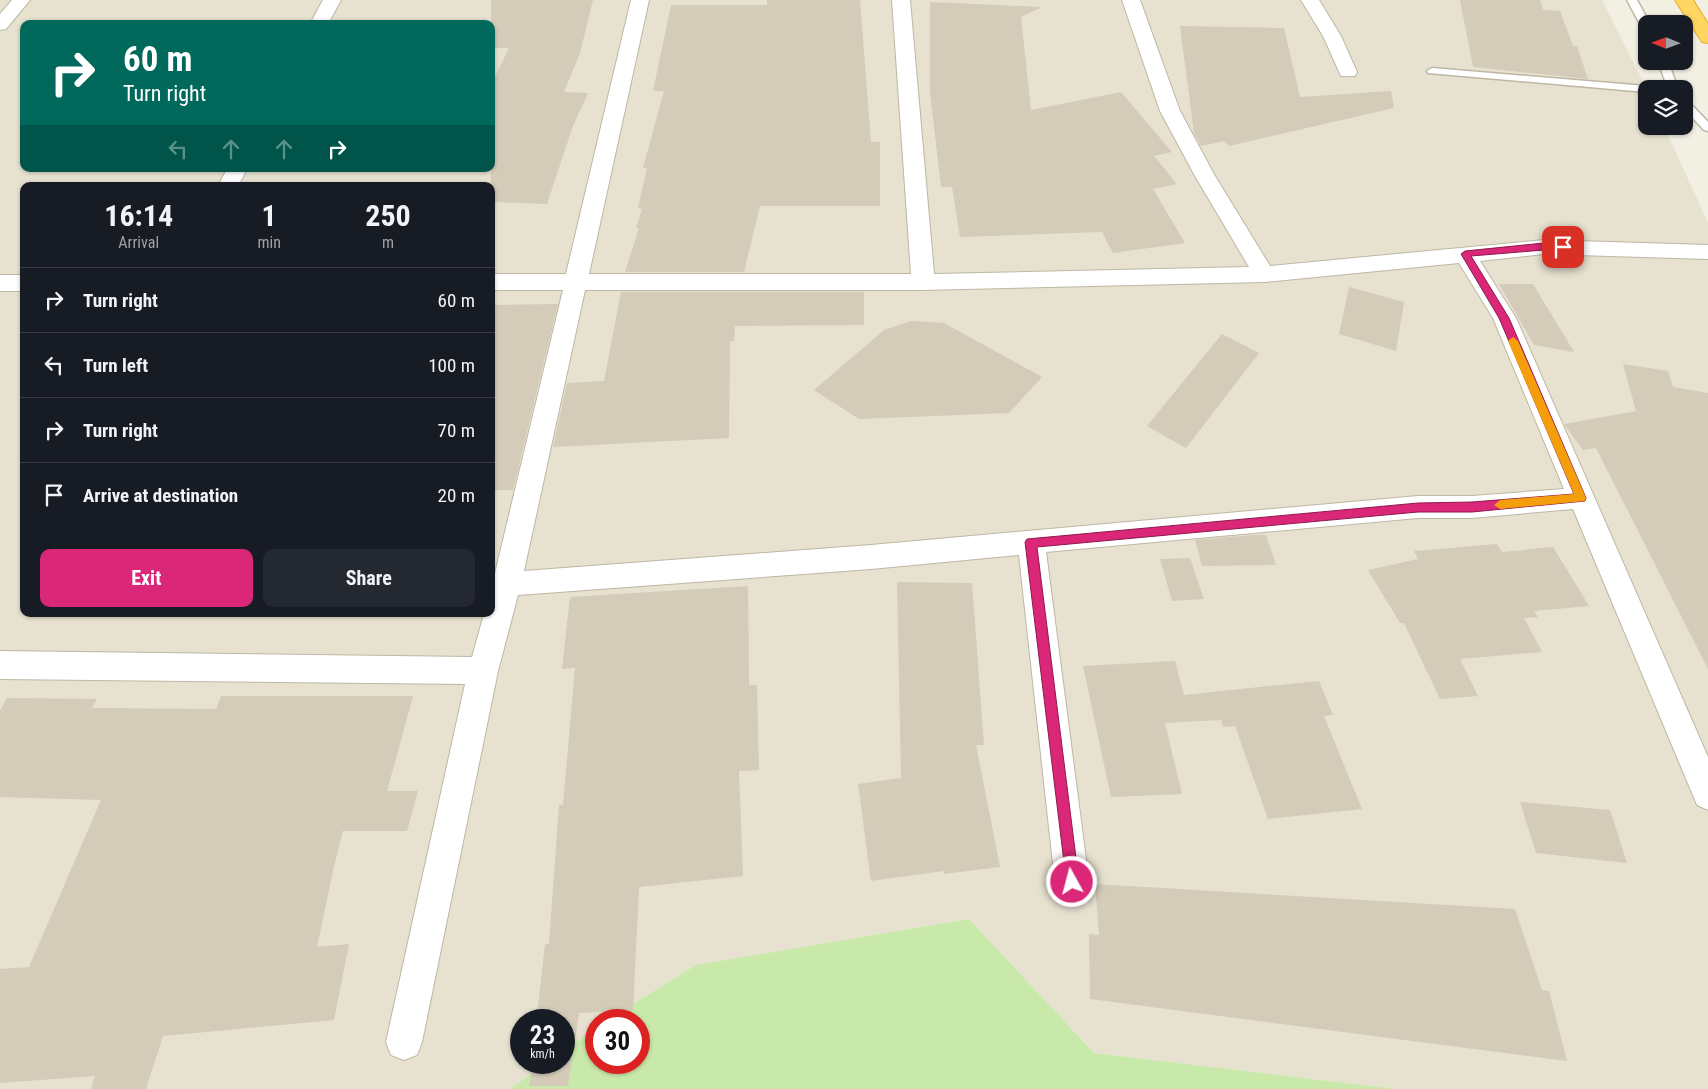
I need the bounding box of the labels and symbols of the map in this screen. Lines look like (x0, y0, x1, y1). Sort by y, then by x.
north arrow (1638, 15, 1692, 70)
pin (1542, 226, 1584, 268)
position arrow (1045, 855, 1097, 907)
speed limit sign: 30 (585, 1009, 650, 1074)

